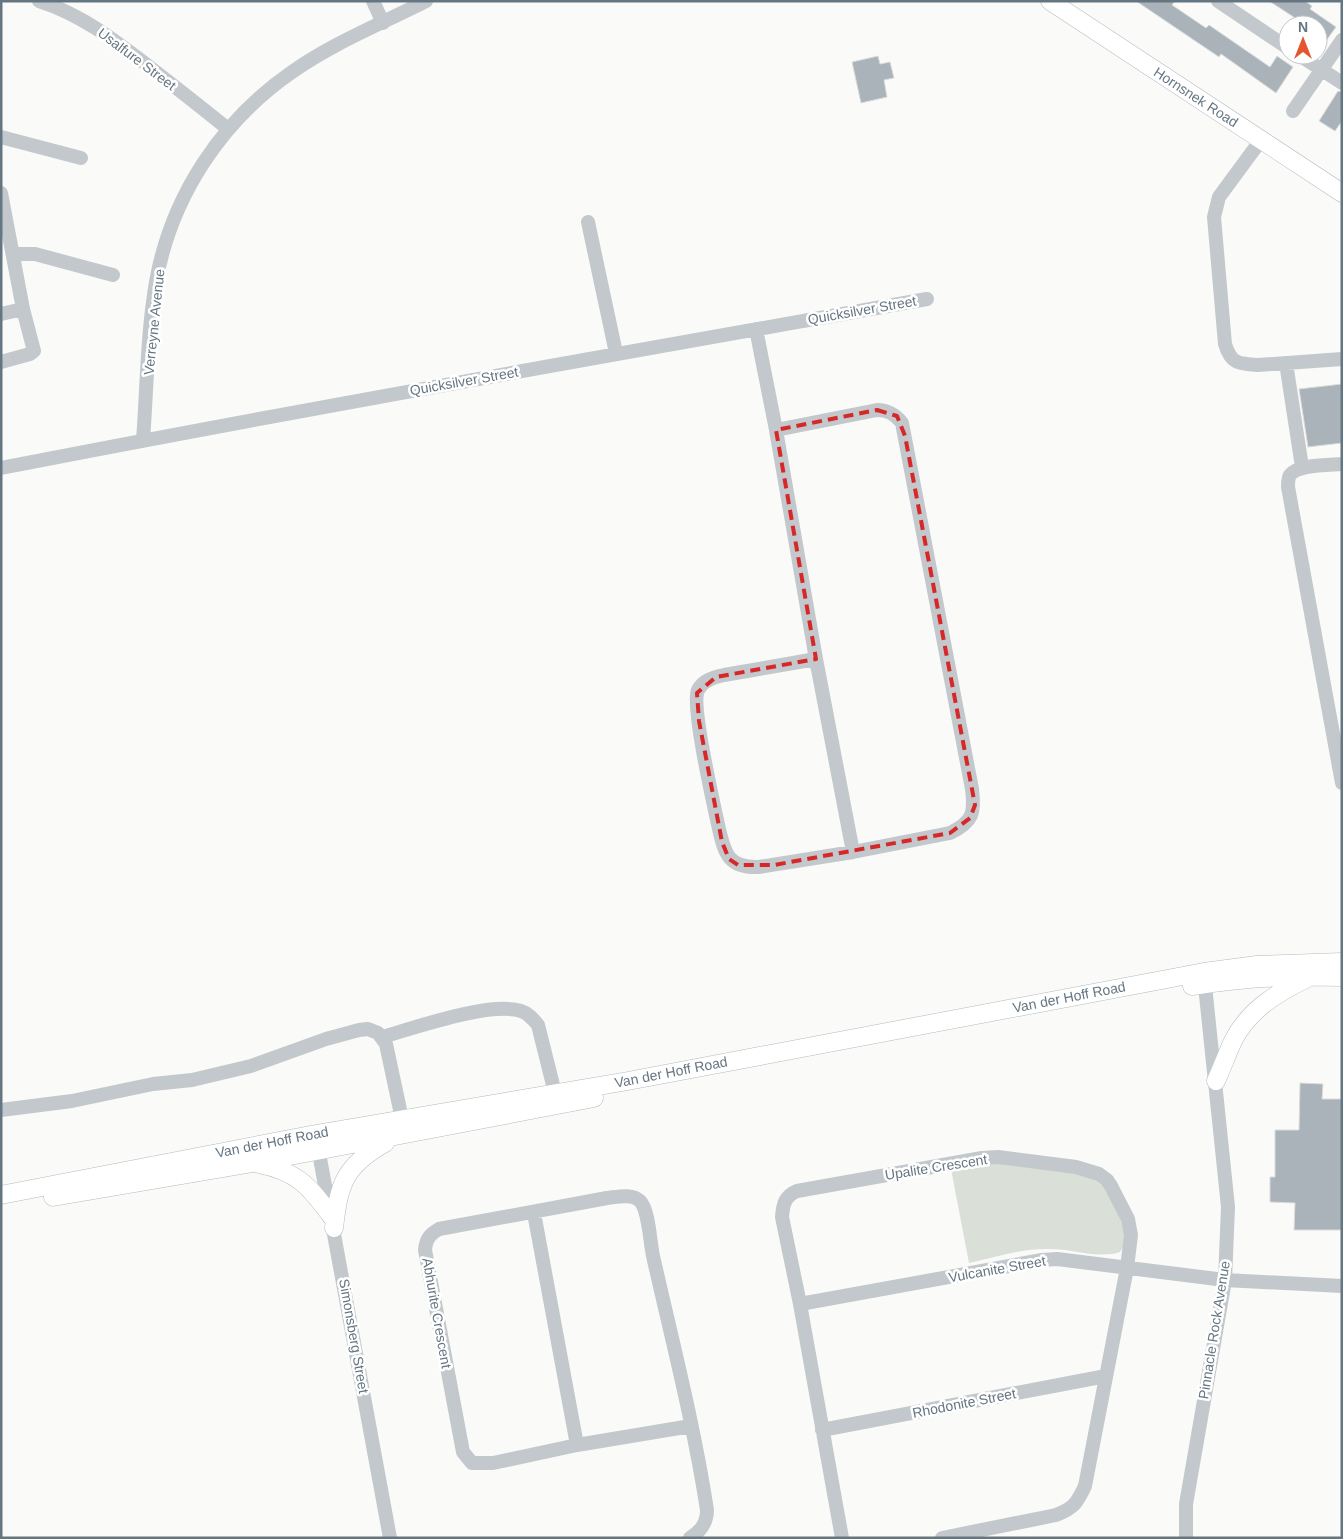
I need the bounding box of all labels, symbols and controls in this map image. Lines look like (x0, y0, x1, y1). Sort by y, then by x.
north arrow (1278, 15, 1328, 65)
text: N (1298, 19, 1308, 35)
street label: Usalfure Street (95, 25, 179, 94)
street label: Hornsnek Road (1151, 64, 1241, 130)
street label: Verreyne Avenue (140, 268, 168, 376)
street label: Quicksilver Street (807, 293, 918, 327)
street label: Quicksilver Street (409, 364, 520, 398)
street label: Van der Hoff Road (1011, 978, 1127, 1016)
street label: Van der Hoff Road (613, 1053, 729, 1091)
street label: Van der Hoff Road (214, 1123, 330, 1161)
street label: Upalite Crescent (884, 1151, 988, 1183)
street label: Vulcanite Street (947, 1253, 1047, 1285)
street label: Abhurite Crescent (419, 1256, 455, 1370)
street label: Pinnacle Rock Avenue (1195, 1259, 1233, 1400)
street label: Simonsberg Street (336, 1278, 372, 1395)
street label: Rhodonite Street (911, 1385, 1017, 1421)

